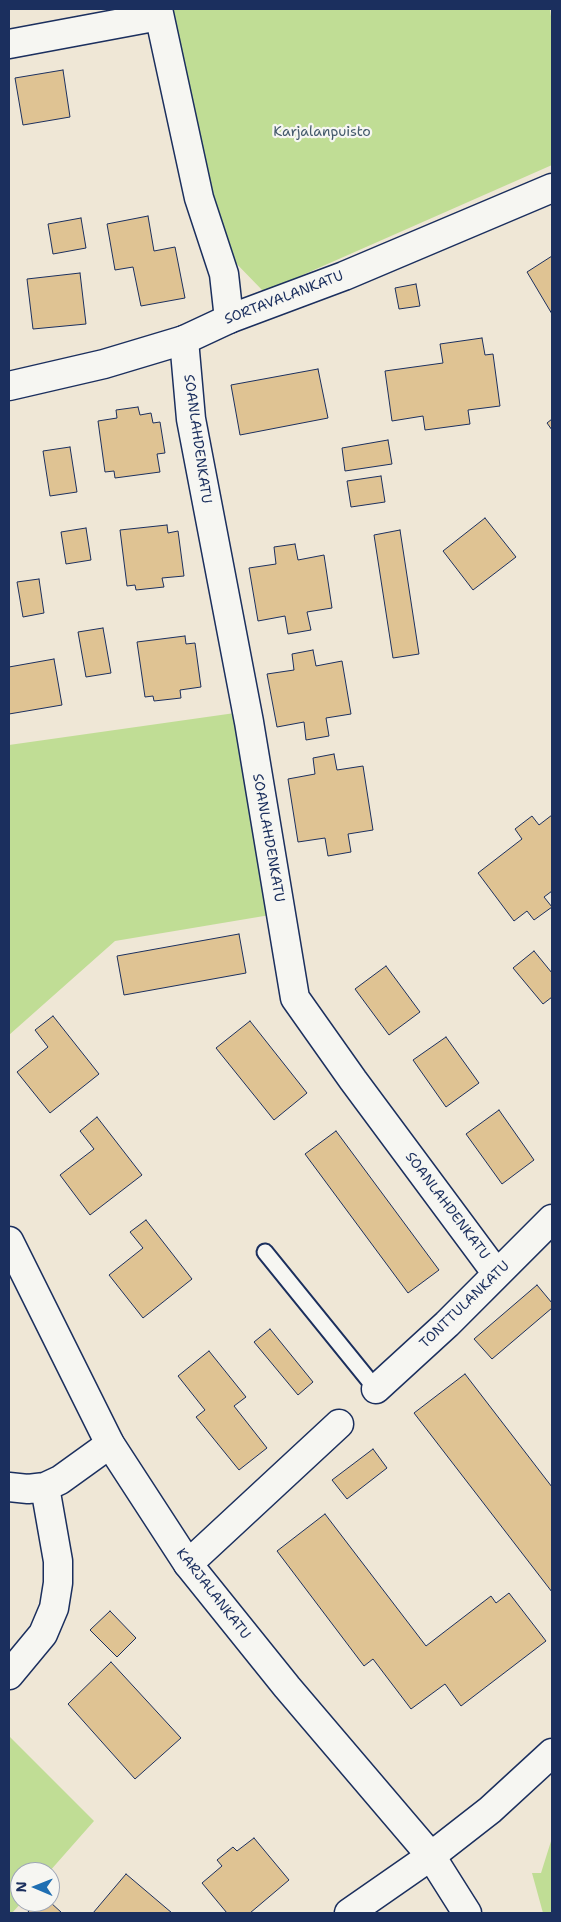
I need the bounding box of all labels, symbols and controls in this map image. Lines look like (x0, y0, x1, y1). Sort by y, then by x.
park label: Karjalanpuisto (273, 124, 371, 140)
street label: SORTAVALANKATU (222, 268, 346, 328)
street label: SOANLAHDENKATU (180, 373, 214, 505)
street label: SOANLAHDENKATU (248, 772, 288, 904)
street label: SOANLAHDENKATU (401, 1149, 493, 1263)
street label: TONTTULANKATU (417, 1258, 513, 1352)
street label: KARJALANKATU (172, 1545, 254, 1643)
north arrow (10, 1862, 60, 1912)
text: N (12, 1881, 30, 1892)

